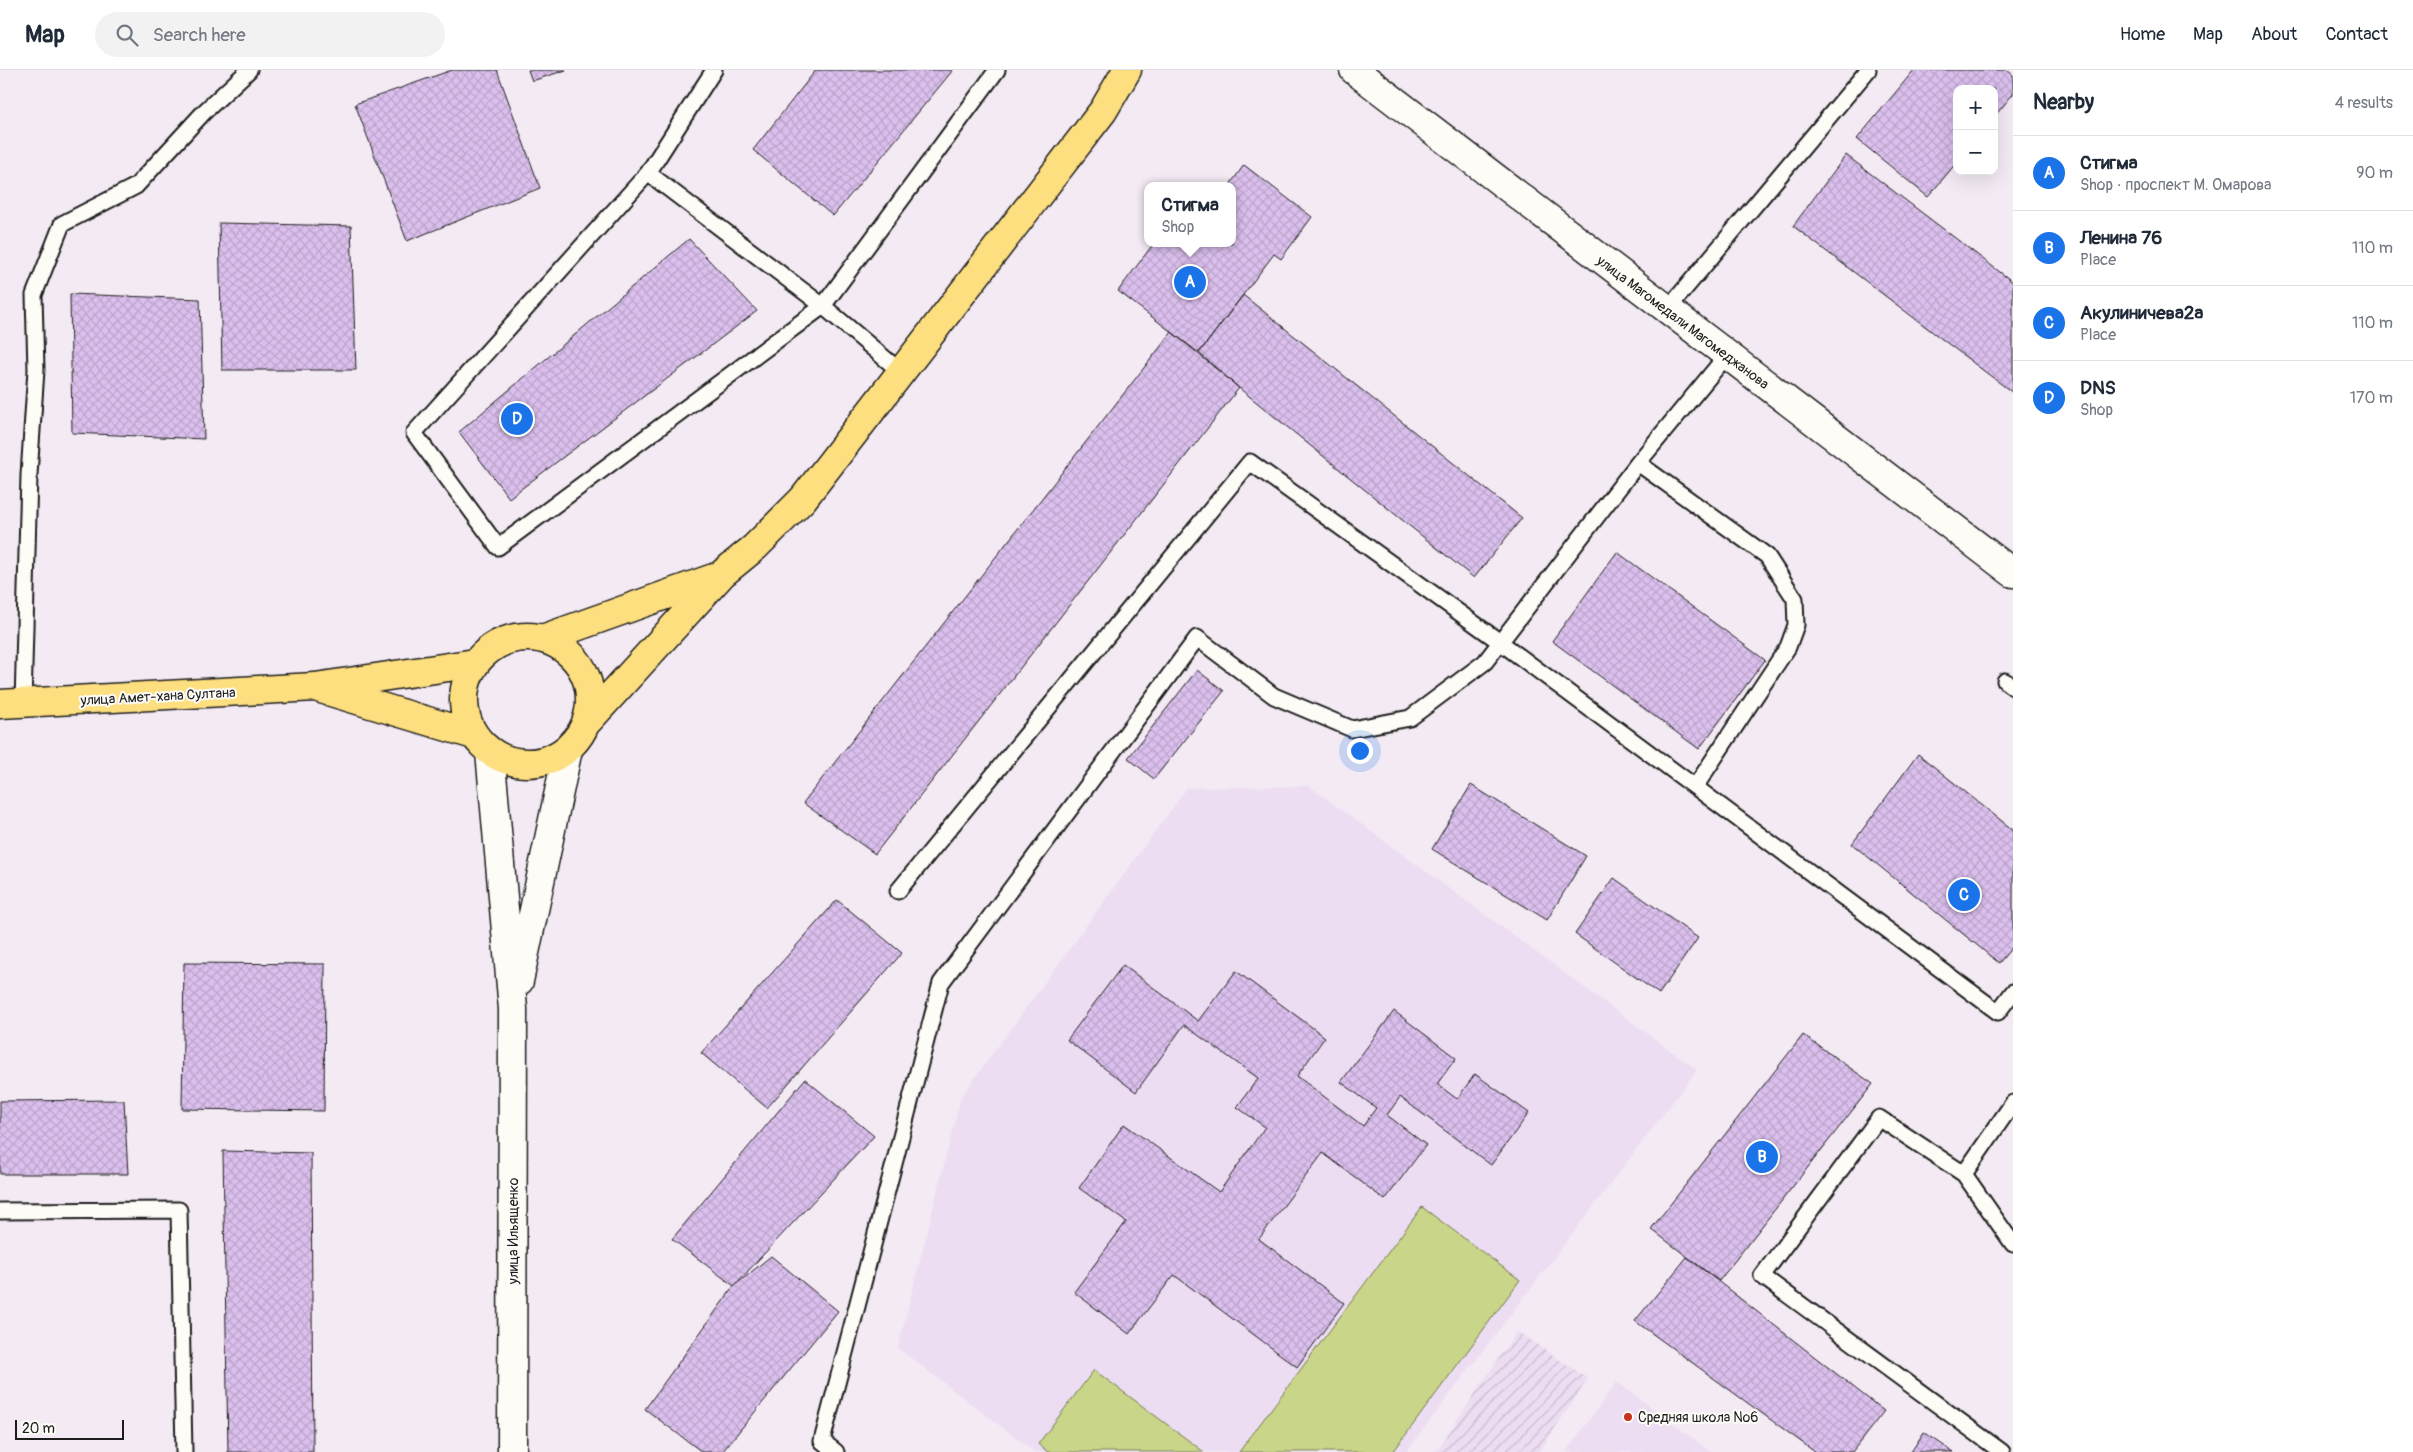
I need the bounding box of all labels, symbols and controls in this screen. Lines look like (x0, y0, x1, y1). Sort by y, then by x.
search box (95, 12, 445, 57)
text: Map (25, 20, 65, 49)
icon: search (113, 21, 141, 49)
text: Search here (153, 23, 246, 47)
text: Home (2120, 23, 2165, 46)
text: Map (2193, 23, 2223, 46)
text: About (2251, 23, 2297, 46)
text: Contact (2325, 23, 2388, 46)
map controls (1953, 85, 1998, 175)
button: + (1953, 85, 1998, 130)
text: Nearby (2033, 89, 2094, 116)
text: 4 results (2335, 93, 2393, 113)
button: − (1953, 130, 1998, 175)
text: Стигма (2080, 151, 2138, 175)
text: A (2044, 163, 2054, 183)
text: 90 m (2356, 163, 2393, 183)
text: Shop · проспект М. Омарова (2080, 175, 2272, 195)
popup (1144, 182, 1236, 247)
text: Стигма (1161, 193, 1219, 217)
text: Shop (1161, 217, 1194, 237)
text: Ленина 76 (2080, 226, 2162, 250)
text: B (2044, 238, 2054, 258)
text: 110 m (2352, 238, 2393, 258)
text: Place (2080, 250, 2116, 270)
street label: улица Магомедали Магомеджанова (1592, 251, 1772, 393)
pin: A (1174, 263, 1206, 301)
text: Акулиничева2а (2080, 301, 2203, 325)
text: C (2044, 313, 2054, 333)
text: 110 m (2352, 313, 2393, 333)
text: Place (2080, 325, 2116, 345)
text: DNS (2080, 376, 2116, 400)
text: D (2044, 388, 2054, 408)
text: 170 m (2350, 388, 2393, 408)
pin: D (501, 400, 533, 438)
text: Shop (2080, 400, 2113, 420)
street label: улица Амет-хана Султана (79, 684, 236, 709)
your location (1347, 738, 1373, 764)
pin: C (1948, 876, 1980, 914)
pin: B (1746, 1138, 1778, 1176)
street label: улица Ильященко (505, 1177, 522, 1285)
place label: Средняя школа №6 (1638, 1409, 1758, 1426)
marker: Средняя школа №6 (1622, 1411, 1634, 1423)
scale bar (15, 1417, 124, 1440)
text: 20 m (22, 1420, 55, 1437)

